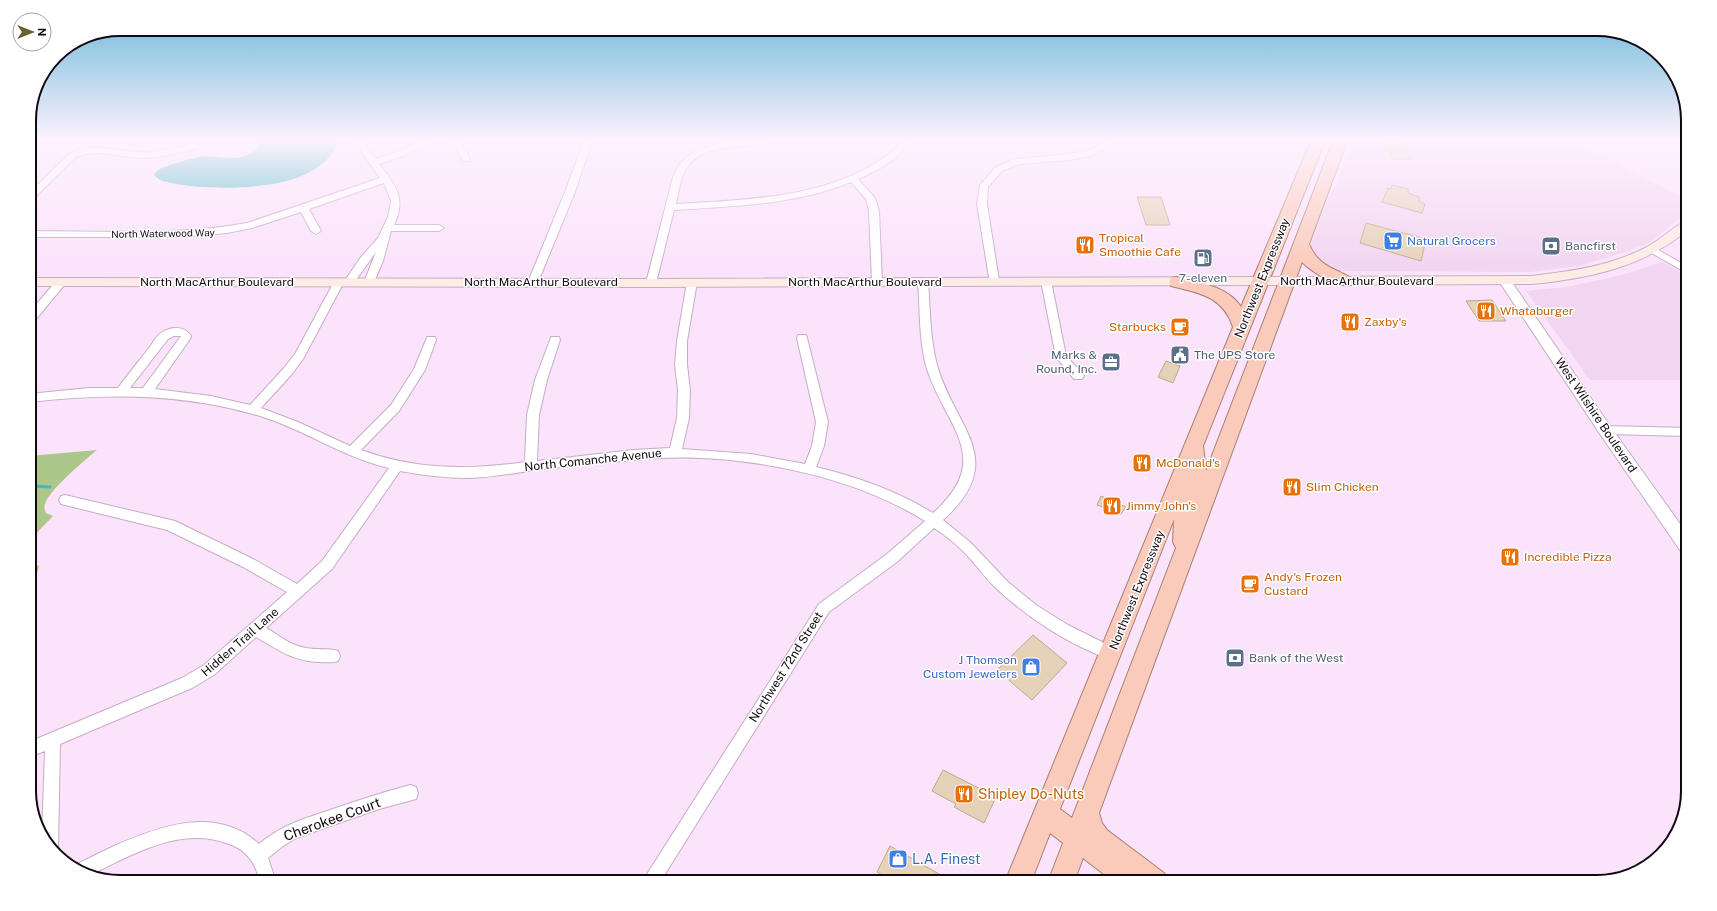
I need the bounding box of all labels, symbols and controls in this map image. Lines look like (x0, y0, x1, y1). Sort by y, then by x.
north arrow (12, 12, 52, 52)
text: N (36, 28, 48, 36)
street label: Northwest Expressway (1232, 216, 1293, 340)
street label: North Waterwood Way (111, 226, 216, 240)
supermarket icon: Natural Grocers (1382, 230, 1404, 252)
place label: Tropical Smoothie Cafe (1099, 231, 1181, 259)
restaurant icon: Tropical Smoothie Cafe (1074, 234, 1096, 256)
place label: Natural Grocers (1407, 234, 1496, 248)
bank icon: Bancfirst (1540, 235, 1562, 257)
place label: Bancfirst (1565, 239, 1616, 253)
fuel station icon: 7-eleven (1192, 247, 1214, 269)
place label: 7-eleven (1179, 271, 1227, 285)
street label: North MacArthur Boulevard (1280, 274, 1434, 288)
street label: North MacArthur Boulevard (140, 275, 294, 289)
street label: North MacArthur Boulevard (464, 275, 618, 289)
street label: North MacArthur Boulevard (788, 275, 942, 289)
restaurant icon: Whataburger (1475, 300, 1497, 322)
place label: Whataburger (1500, 304, 1574, 318)
restaurant icon: Zaxby's (1339, 311, 1361, 333)
place label: Zaxby's (1364, 315, 1407, 329)
cafe icon: Starbucks (1169, 316, 1191, 338)
place label: Starbucks (1109, 320, 1166, 334)
public building icon: The UPS Store (1169, 344, 1191, 366)
place label: Marks & Round, Inc. (1036, 348, 1097, 376)
place label: The UPS Store (1194, 348, 1276, 362)
office icon: Marks & Round, Inc. (1100, 351, 1122, 373)
street label: West Wilshire Boulevard (1552, 355, 1640, 475)
street label: North Comanche Avenue (524, 446, 663, 474)
restaurant icon: McDonald's (1131, 452, 1153, 474)
place label: McDonald's (1156, 456, 1220, 470)
restaurant icon: Slim Chicken (1281, 476, 1303, 498)
place label: Slim Chicken (1306, 480, 1379, 494)
restaurant icon: Jimmy John's (1101, 495, 1123, 517)
place label: Jimmy John's (1126, 499, 1196, 513)
street label: Northwest Expressway (1107, 528, 1168, 652)
restaurant icon: Incredible Pizza (1499, 546, 1521, 568)
place label: Incredible Pizza (1524, 550, 1612, 564)
place label: Andy's Frozen Custard (1264, 570, 1342, 598)
cafe icon: Andy's Frozen Custard (1239, 573, 1261, 595)
street label: Hidden Trail Lane (199, 605, 282, 679)
street label: Northwest 72nd Street (746, 609, 826, 725)
bank icon: Bank of the West (1224, 647, 1246, 669)
place label: Bank of the West (1249, 651, 1344, 665)
place label: J Thomson Custom Jewelers (923, 653, 1017, 681)
shop icon: J Thomson Custom Jewelers (1020, 656, 1042, 678)
restaurant icon: Shipley Do-Nuts (953, 783, 975, 805)
place label: Shipley Do-Nuts (978, 786, 1084, 802)
street label: Cherokee Court (281, 794, 383, 844)
shop icon: L.A. Finest (887, 848, 909, 870)
place label: L.A. Finest (912, 851, 980, 867)

